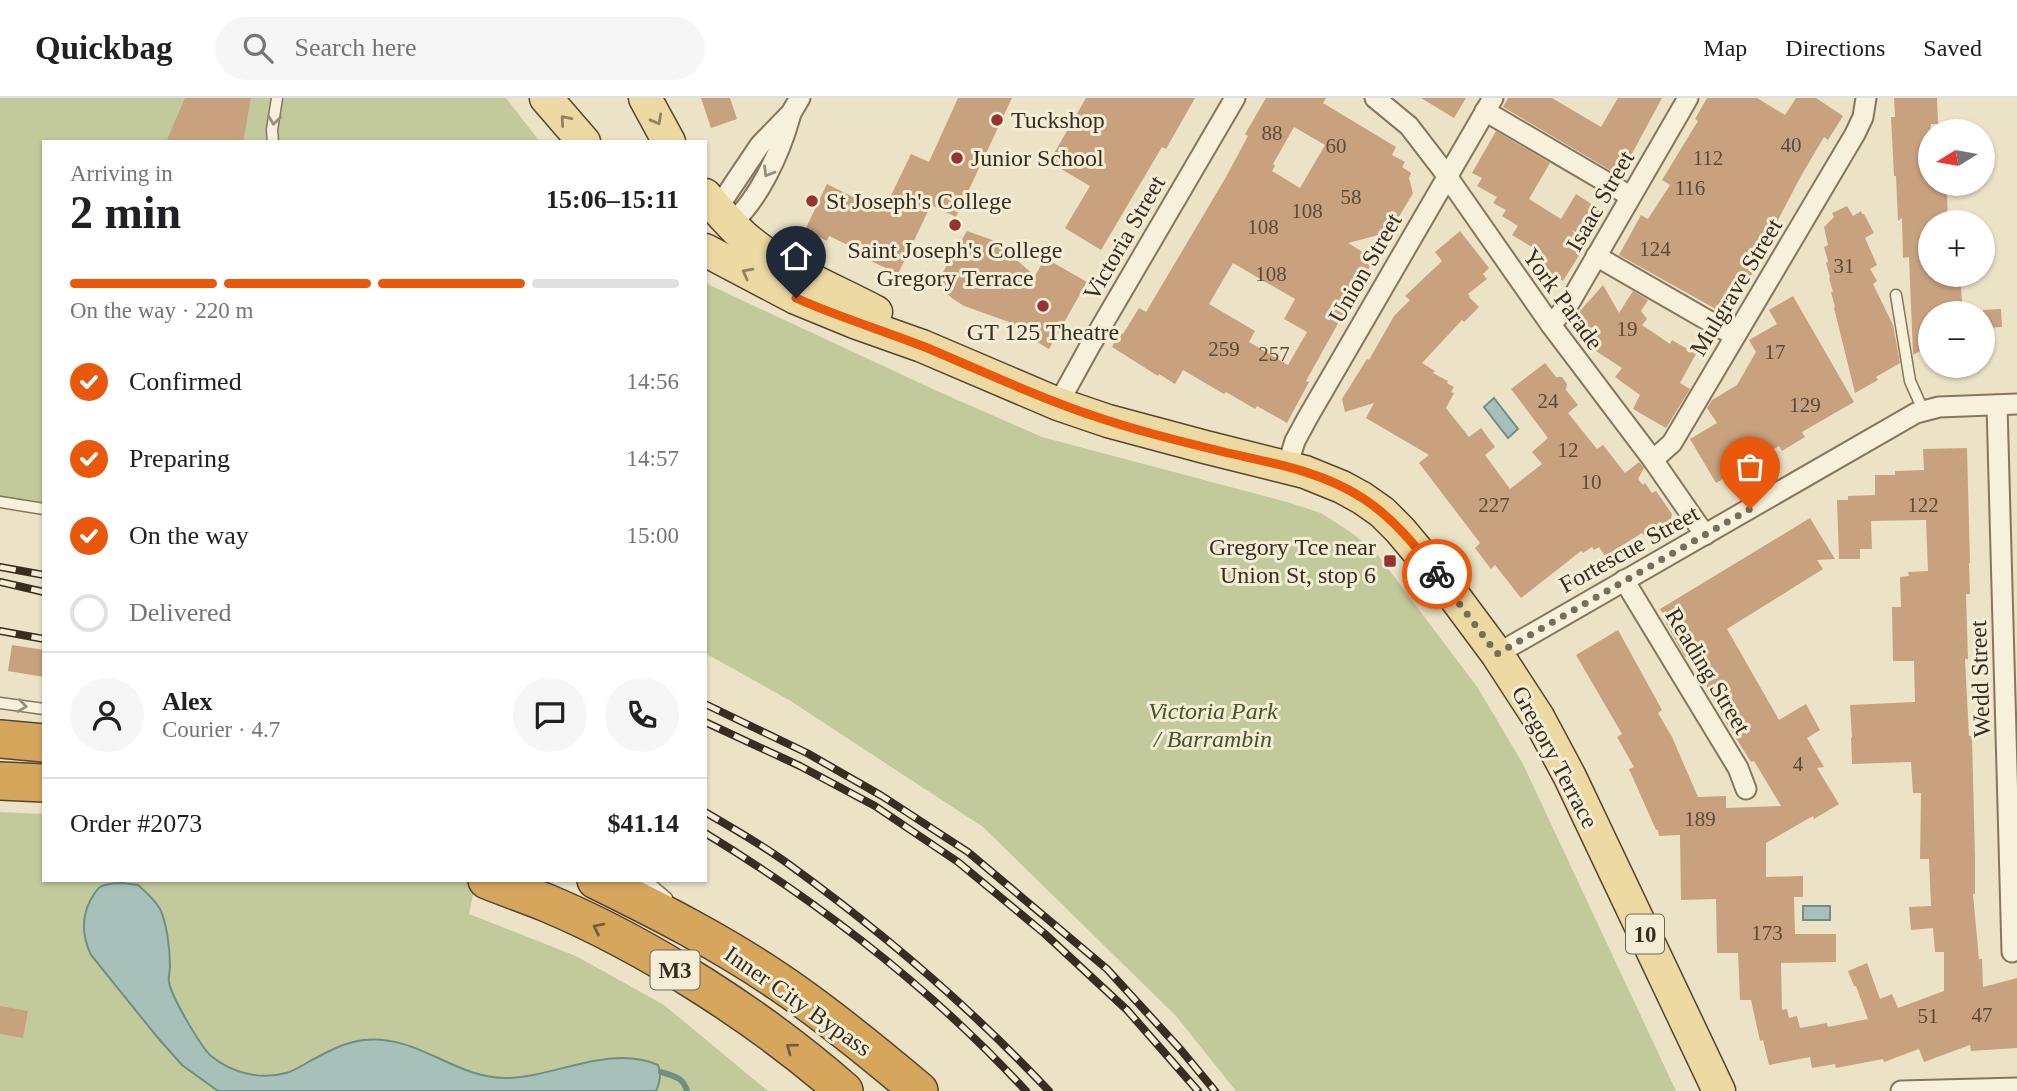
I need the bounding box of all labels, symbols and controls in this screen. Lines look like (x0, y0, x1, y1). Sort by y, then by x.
search box (215, 17, 705, 80)
icon: search (239, 29, 277, 67)
text: Quickbag (35, 30, 173, 66)
text: Search here (295, 33, 417, 62)
text: Map (1703, 35, 1747, 61)
text: Directions (1785, 35, 1885, 61)
text: Saved (1923, 35, 1982, 61)
place label: Tuckshop (1011, 107, 1105, 133)
marker: Tuckshop (989, 112, 1005, 128)
one-way arrow (649, 113, 662, 125)
one-way arrow (266, 114, 281, 126)
one-way arrow (561, 115, 573, 128)
north arrow (1918, 119, 1995, 196)
map controls (1918, 119, 1995, 378)
house number: 88 (1262, 121, 1283, 145)
house number: 40 (1781, 133, 1802, 157)
house number: 60 (1326, 134, 1347, 158)
place label: Junior School (971, 145, 1104, 171)
street label: Isaac Street (1561, 146, 1639, 256)
house number: 112 (1693, 146, 1723, 170)
marker: Junior School (949, 150, 965, 166)
text: Arriving in (70, 161, 173, 186)
one-way arrow (763, 165, 776, 178)
street label: Victoria Street (1078, 171, 1170, 305)
house number: 116 (1675, 176, 1705, 200)
text: 15:06–15:11 (546, 185, 679, 214)
house number: 58 (1341, 185, 1362, 209)
text: 2 min (70, 187, 181, 238)
place label: St Joseph's College (826, 188, 1012, 214)
marker: St Joseph's College (804, 193, 820, 209)
house number: 108 (1291, 199, 1323, 223)
street label: Union Street (1323, 208, 1407, 327)
button: + (1918, 210, 1995, 287)
street label: Mulgrave Street (1685, 213, 1787, 360)
house number: 108 (1247, 215, 1279, 239)
marker: Saint Joseph's College Gregory Terrace (947, 217, 963, 233)
pin (766, 226, 826, 298)
icon: home (777, 237, 815, 275)
place label: Saint Joseph's College Gregory Terrace (848, 237, 1062, 291)
house number: 124 (1639, 237, 1671, 261)
street label: York Parade (1518, 244, 1608, 354)
house number: 31 (1834, 254, 1855, 278)
house number: 108 (1255, 262, 1287, 286)
one-way arrow (742, 267, 754, 281)
text: On the way · 220 m (70, 298, 253, 323)
marker: GT 125 Theatre (1035, 298, 1051, 314)
button: − (1918, 301, 1995, 378)
house number: 19 (1617, 317, 1638, 341)
place label: GT 125 Theatre (967, 319, 1119, 345)
house number: 259 (1208, 337, 1240, 361)
house number: 17 (1765, 340, 1786, 364)
house number: 257 (1258, 342, 1290, 366)
icon: check (70, 363, 108, 401)
text: Confirmed (129, 367, 242, 396)
text: 14:56 (627, 369, 679, 394)
house number: 24 (1538, 389, 1559, 413)
house number: 129 (1789, 393, 1821, 417)
pin (1720, 437, 1780, 509)
house number: 12 (1558, 438, 1579, 462)
icon: check (70, 440, 108, 478)
text: Preparing (129, 444, 230, 473)
text: 14:57 (627, 446, 679, 471)
icon: bag (1731, 448, 1769, 486)
house number: 10 (1581, 470, 1602, 494)
house number: 227 (1478, 493, 1510, 517)
house number: 122 (1907, 493, 1939, 517)
street label: Fortescue Street (1555, 500, 1703, 598)
icon: check (70, 517, 108, 555)
text: On the way (129, 521, 249, 550)
text: 15:00 (627, 523, 679, 548)
place label: Gregory Tce near Union St, stop 6 (1209, 534, 1376, 588)
courier (1402, 539, 1472, 609)
marker: Gregory Tce near Union St, stop 6 (1382, 553, 1398, 569)
icon: bike (1418, 555, 1456, 593)
text: Delivered (129, 598, 232, 627)
street label: Reading Street (1660, 603, 1756, 739)
street label: Wedd Street (1965, 620, 1995, 738)
button: person (70, 678, 144, 752)
button: chat (513, 678, 587, 752)
button: phone (605, 678, 679, 752)
street label: Gregory Terrace (1507, 682, 1603, 832)
text: Alex (162, 687, 213, 716)
one-way arrow (16, 698, 28, 713)
park label: Victoria Park / Barrambin (1148, 698, 1278, 752)
text: Courier · 4.7 (162, 717, 280, 742)
house number: 4 (1793, 752, 1804, 776)
house number: 189 (1684, 807, 1716, 831)
text: Order #2073 (70, 809, 202, 838)
text: $41.14 (608, 809, 679, 838)
road number: 10 (1626, 914, 1664, 954)
house number: 173 (1751, 921, 1783, 945)
one-way arrow (593, 923, 605, 937)
street label: Inner City Bypass (720, 941, 876, 1061)
road number: M3 (650, 950, 700, 990)
house number: 47 (1972, 1003, 1993, 1027)
house number: 51 (1918, 1004, 1939, 1028)
one-way arrow (786, 1044, 799, 1056)

